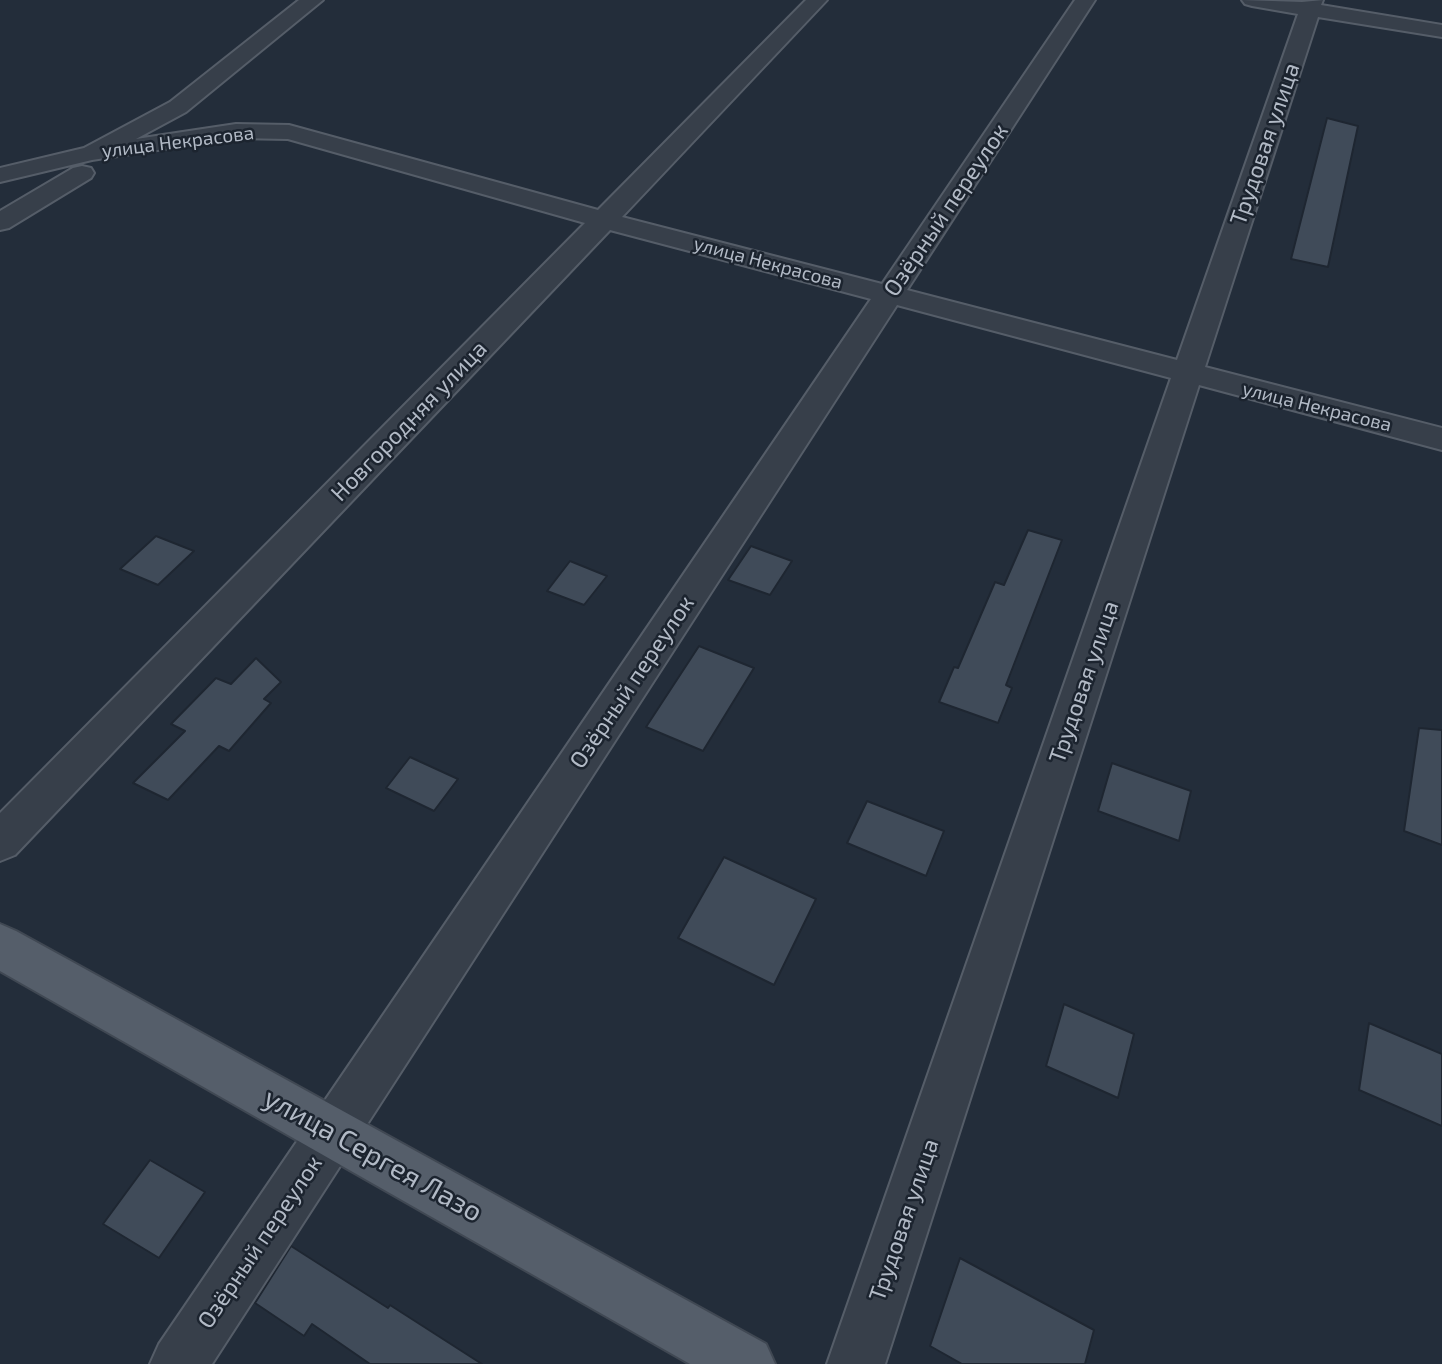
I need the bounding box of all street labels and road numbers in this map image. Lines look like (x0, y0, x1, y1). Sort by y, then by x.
street label: Трудовая улица (1224, 59, 1306, 229)
street label: Озёрный переулок (878, 118, 1014, 302)
street label: улица Некрасова (101, 121, 255, 163)
street label: улица Некрасова (691, 232, 845, 294)
street label: Новгородняя улица (325, 335, 493, 507)
street label: улица Некрасова (1240, 377, 1394, 437)
street label: Озёрный переулок (564, 590, 700, 774)
street label: Трудовая улица (1043, 597, 1125, 767)
street label: улица Сергея Лазо (258, 1081, 488, 1229)
street label: Трудовая улица (863, 1135, 945, 1305)
street label: Озёрный переулок (192, 1150, 328, 1334)

